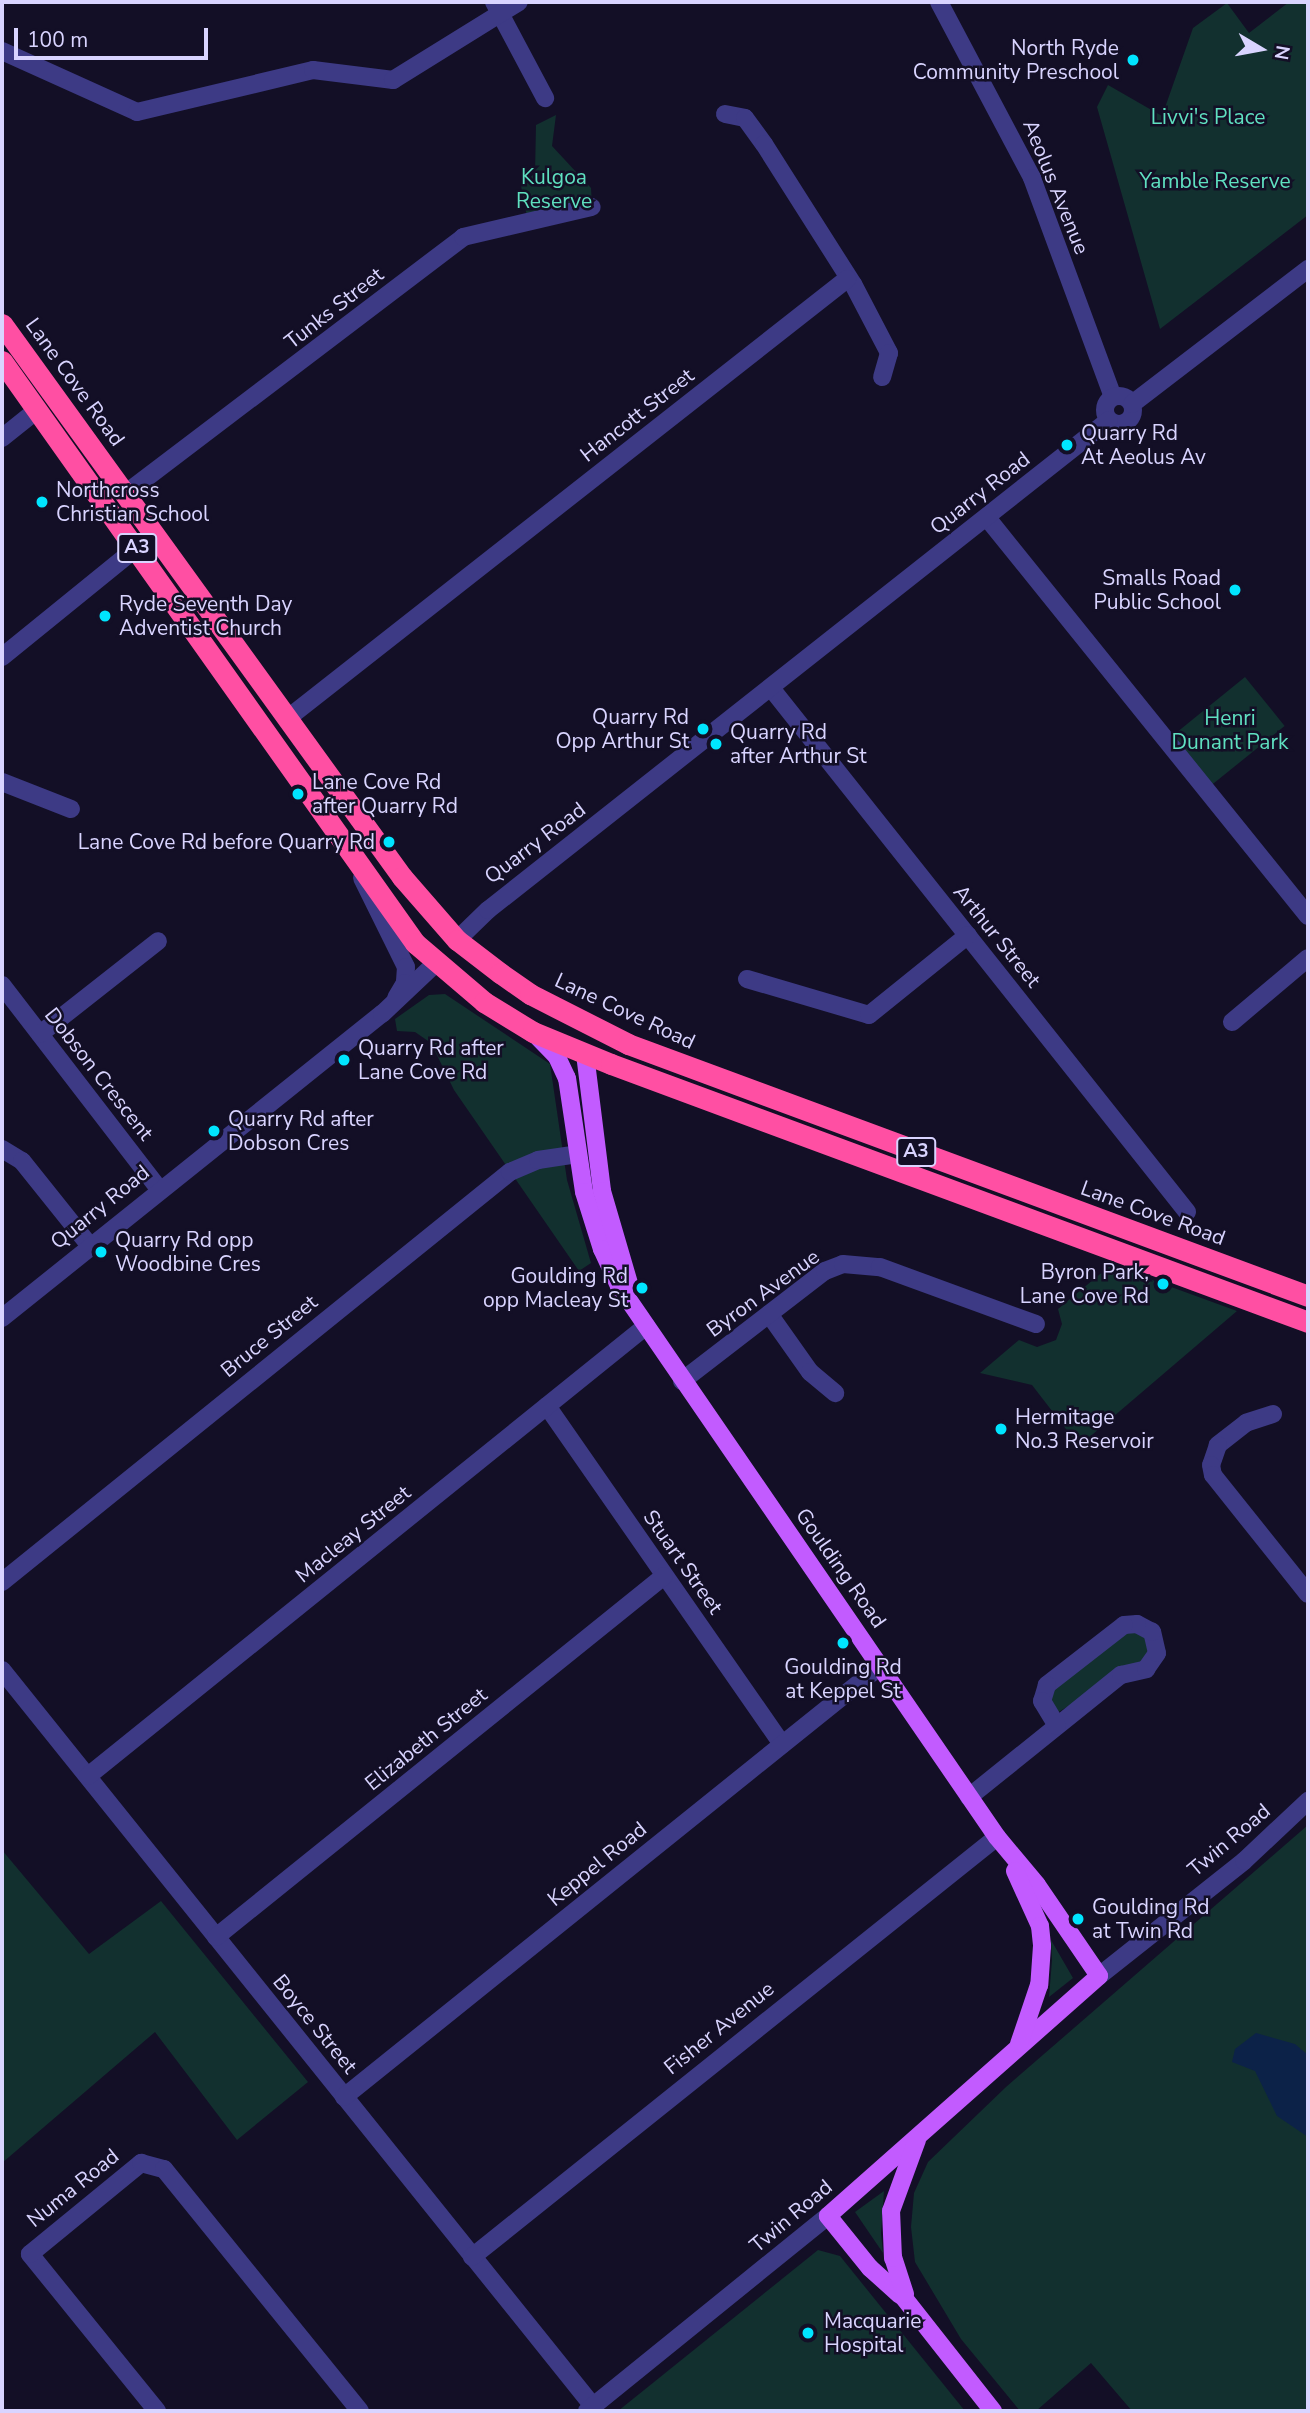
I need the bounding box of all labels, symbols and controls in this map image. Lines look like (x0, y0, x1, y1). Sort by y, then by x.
scale bar (18, 14, 212, 58)
north arrow (1226, 14, 1296, 84)
text: 100 m (27, 26, 88, 54)
place label: North Ryde Community Preschool (913, 35, 1119, 85)
text: N (1268, 43, 1296, 62)
marker: North Ryde Community Preschool (1125, 52, 1141, 68)
park label: Livvi's Place (1151, 104, 1265, 130)
street label: Aeolus Avenue (1018, 116, 1094, 258)
park label: Kulgoa Reserve (516, 164, 592, 214)
park label: Yamble Reserve (1139, 168, 1291, 194)
street label: Tunks Street (280, 262, 388, 354)
street label: Lane Cove Road (20, 313, 130, 451)
street label: Hancott Street (575, 363, 699, 467)
place label: Quarry Rd At Aeolus Av (1081, 420, 1206, 470)
marker: Quarry Rd At Aeolus Av (1059, 437, 1075, 453)
street label: Quarry Road (925, 446, 1035, 540)
place label: Northcross Christian School (56, 477, 209, 527)
marker: Northcross Christian School (34, 494, 50, 510)
road number: A3 (116, 533, 158, 564)
place label: Smalls Road Public School (1093, 565, 1221, 615)
marker: Smalls Road Public School (1227, 582, 1243, 598)
place label: Ryde Seventh Day Adventist Church (119, 591, 292, 641)
marker: Ryde Seventh Day Adventist Church (97, 608, 113, 624)
place label: Quarry Rd Opp Arthur St (555, 704, 689, 754)
park label: Henri Dunant Park (1171, 705, 1289, 755)
place label: Quarry Rd after Arthur St (730, 719, 867, 769)
marker: Quarry Rd Opp Arthur St (695, 721, 711, 737)
marker: Quarry Rd after Arthur St (708, 736, 724, 752)
place label: Lane Cove Rd after Quarry Rd (312, 769, 458, 819)
marker: Lane Cove Rd after Quarry Rd (290, 786, 306, 802)
street label: Quarry Road (480, 797, 590, 889)
place label: Lane Cove Rd before Quarry Rd (78, 829, 375, 855)
marker: Lane Cove Rd before Quarry Rd (381, 834, 397, 850)
street label: Arthur Street (948, 880, 1046, 992)
street label: Lane Cove Road (551, 967, 699, 1055)
street label: Dobson Crescent (39, 1003, 159, 1145)
place label: Quarry Rd after Lane Cove Rd (358, 1035, 504, 1085)
marker: Quarry Rd after Lane Cove Rd (336, 1052, 352, 1068)
place label: Quarry Rd after Dobson Cres (228, 1106, 374, 1156)
marker: Quarry Rd after Dobson Cres (206, 1123, 222, 1139)
road number: A3 (895, 1136, 937, 1168)
street label: Quarry Road (46, 1160, 154, 1254)
street label: Lane Cove Road (1077, 1175, 1229, 1251)
place label: Quarry Rd opp Woodbine Cres (115, 1227, 261, 1277)
marker: Quarry Rd opp Woodbine Cres (93, 1244, 109, 1260)
street label: Byron Avenue (702, 1244, 824, 1342)
place label: Byron Park, Lane Cove Rd (1020, 1259, 1149, 1309)
place label: Goulding Rd opp Macleay St (483, 1263, 628, 1313)
marker: Byron Park, Lane Cove Rd (1155, 1276, 1171, 1292)
marker: Goulding Rd opp Macleay St (634, 1280, 650, 1296)
street label: Bruce Street (216, 1289, 322, 1383)
place label: Hermitage No.3 Reservoir (1015, 1404, 1154, 1454)
marker: Hermitage No.3 Reservoir (993, 1421, 1009, 1437)
street label: Macleay Street (290, 1480, 416, 1588)
street label: Goulding Road (790, 1503, 892, 1633)
street label: Stuart Street (638, 1505, 728, 1619)
marker: Goulding Rd at Keppel St (835, 1635, 851, 1651)
place label: Goulding Rd at Keppel St (784, 1654, 902, 1704)
street label: Elizabeth Street (360, 1682, 492, 1796)
street label: Twin Road (1183, 1798, 1275, 1882)
street label: Keppel Road (542, 1816, 652, 1912)
place label: Goulding Rd at Twin Rd (1092, 1894, 1210, 1944)
marker: Goulding Rd at Twin Rd (1070, 1911, 1086, 1927)
street label: Boyce Street (268, 1970, 362, 2078)
street label: Fisher Avenue (659, 1976, 779, 2080)
street label: Numa Road (22, 2143, 124, 2233)
street label: Twin Road (745, 2174, 837, 2258)
place label: Macquarie Hospital (824, 2308, 921, 2358)
marker: Macquarie Hospital (798, 2323, 818, 2343)

